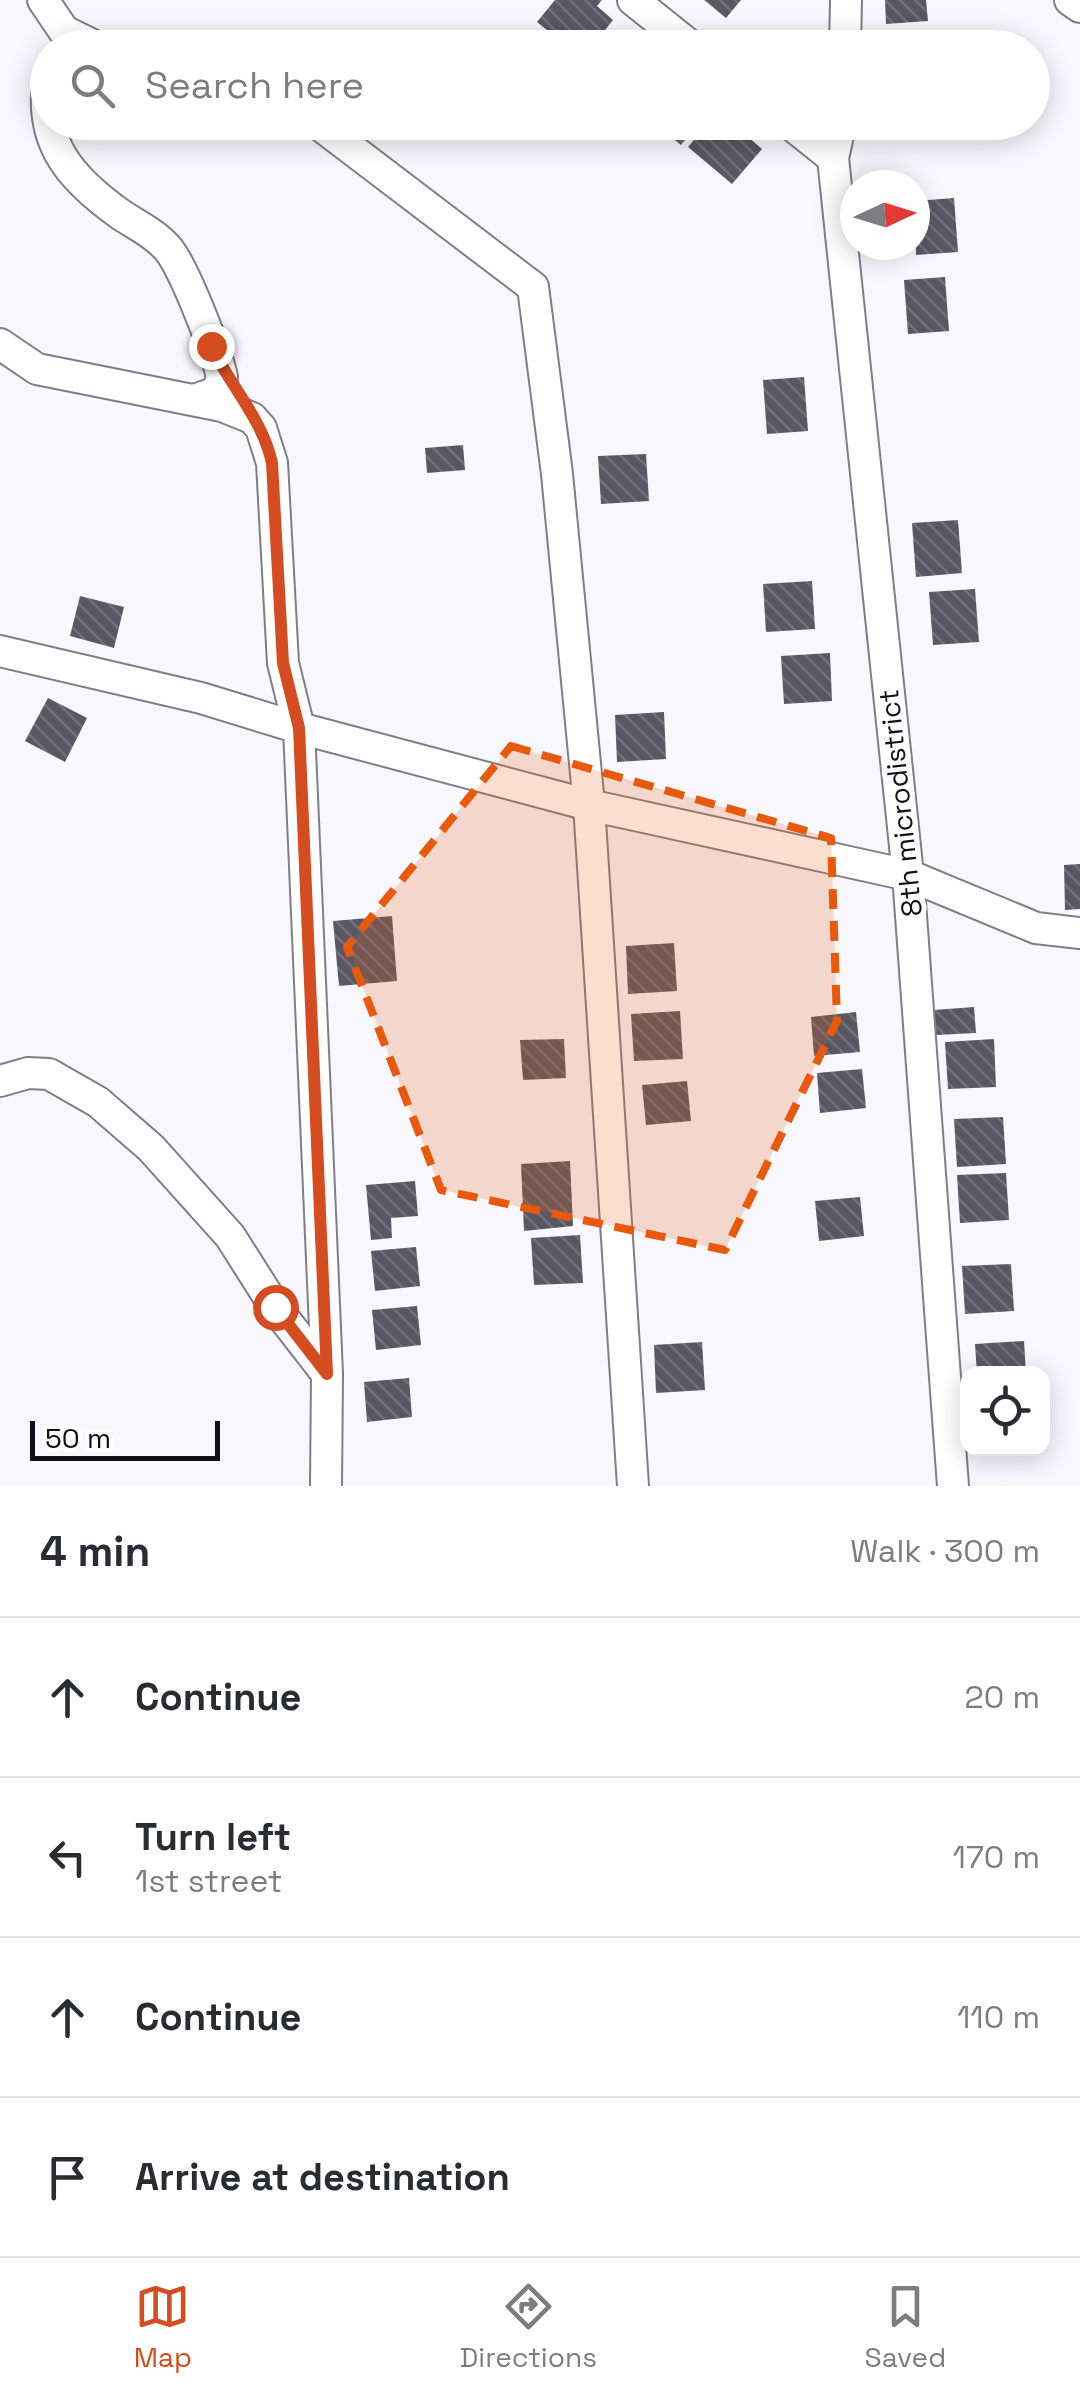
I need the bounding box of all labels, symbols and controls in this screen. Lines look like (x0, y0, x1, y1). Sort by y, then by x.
search box (30, 30, 1050, 140)
icon: search (65, 58, 120, 113)
text: Search here (145, 61, 364, 109)
north arrow (840, 170, 930, 260)
route end (189, 324, 235, 370)
street label: 8th microdistrict (870, 688, 930, 918)
route start (253, 1285, 299, 1331)
map controls (960, 1366, 1050, 1456)
button: locate (960, 1366, 1050, 1456)
scale bar (30, 1416, 220, 1460)
text: 50 m (45, 1420, 111, 1456)
text: 4 min (40, 1525, 150, 1578)
text: Walk · 300 m (850, 1531, 1040, 1571)
icon: ahead (40, 1670, 95, 1725)
text: Continue (135, 1673, 301, 1721)
text: 20 m (964, 1677, 1040, 1717)
text: Turn left (135, 1813, 291, 1861)
icon: left (40, 1830, 95, 1885)
text: 170 m (953, 1837, 1040, 1877)
text: 1st street (135, 1861, 283, 1901)
icon: ahead (40, 1990, 95, 2045)
text: Continue (135, 1993, 301, 2041)
text: 110 m (957, 1997, 1040, 2037)
icon: arrive (40, 2150, 95, 2205)
text: Arrive at destination (135, 2153, 510, 2201)
tab: Map (134, 2279, 192, 2375)
tab: Directions (460, 2279, 597, 2375)
tab: Saved (865, 2279, 946, 2375)

